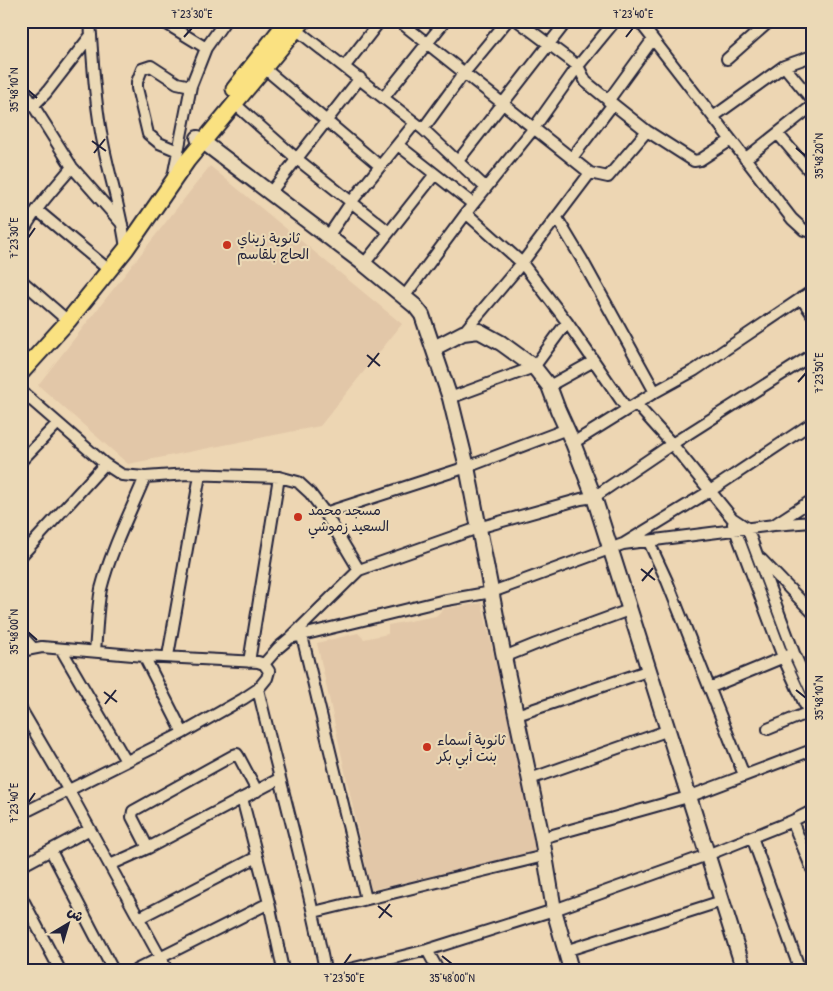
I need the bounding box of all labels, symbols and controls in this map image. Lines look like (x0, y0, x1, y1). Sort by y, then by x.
text: 7°23'30"E (171, 5, 213, 22)
text: 7°23'40"E (613, 5, 654, 22)
text: 35°48'10"N (5, 68, 22, 112)
text: 35°48'20"N (810, 133, 827, 179)
text: 7°23'30"E (5, 217, 22, 259)
place label: ثانوية زيناي الحاج بلقاسم (237, 228, 309, 265)
marker: ثانوية زيناي الحاج بلقاسم (221, 239, 233, 251)
text: 7°23'50"E (810, 352, 827, 394)
place label: مسجد محمد السعيد زموشي (308, 500, 389, 539)
marker: مسجد محمد السعيد زموشي (292, 511, 304, 523)
text: 35°48'00"N (5, 609, 22, 655)
text: 35°48'10"N (810, 676, 827, 720)
place label: ثانوية أسماء بنت أبي بكر (436, 730, 506, 769)
marker: ثانوية أسماء بنت أبي بكر (421, 741, 433, 753)
text: 7°23'40"E (5, 782, 22, 823)
north arrow (42, 898, 92, 948)
text: ش (64, 901, 88, 926)
text: 7°23'50"E (323, 969, 365, 986)
text: 35°48'00"N (429, 969, 475, 986)

